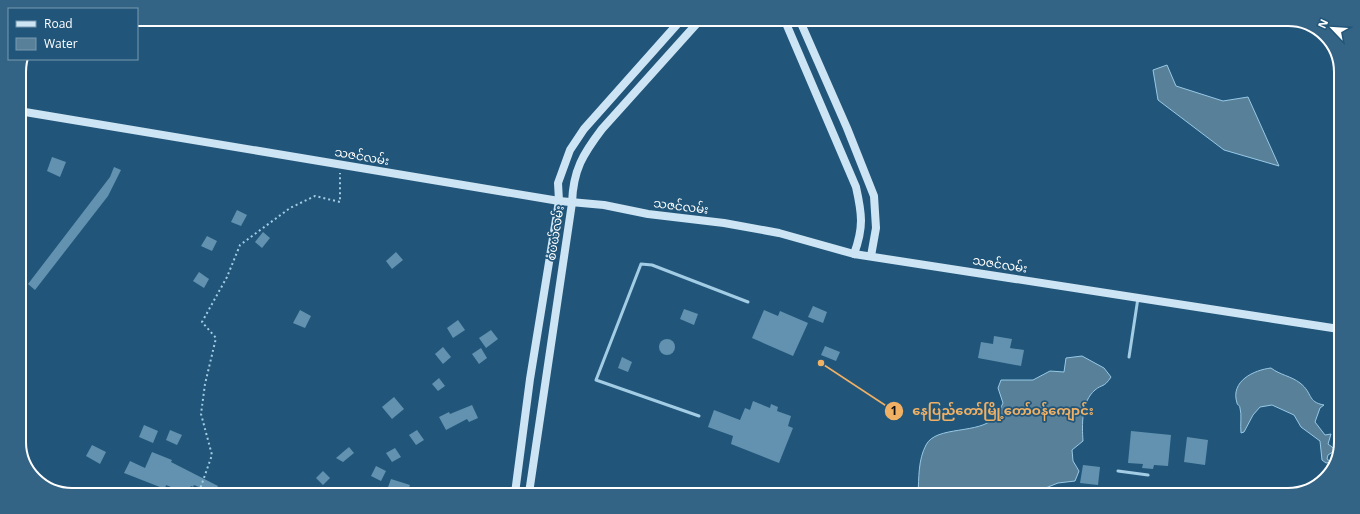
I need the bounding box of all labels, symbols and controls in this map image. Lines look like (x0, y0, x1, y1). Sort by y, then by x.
legend (8, 8, 138, 60)
north arrow (1312, 8, 1352, 48)
text: Road (44, 15, 73, 32)
text: N (1314, 16, 1331, 31)
text: Water (44, 35, 78, 52)
street label: သဇင်လမ်း (333, 143, 391, 169)
street label: သဇင်လမ်း (653, 194, 709, 218)
street label: စံပယ်လမ်း (542, 204, 568, 262)
street label: သဇင်လမ်း (971, 251, 1029, 277)
callout: နေပြည်တော်မြို့တော်ဝန်ကျောင်း (884, 398, 1102, 423)
text: နေပြည်တော်မြို့တော်ဝန်ကျောင်း (912, 401, 1094, 422)
text: 1 (891, 402, 897, 419)

